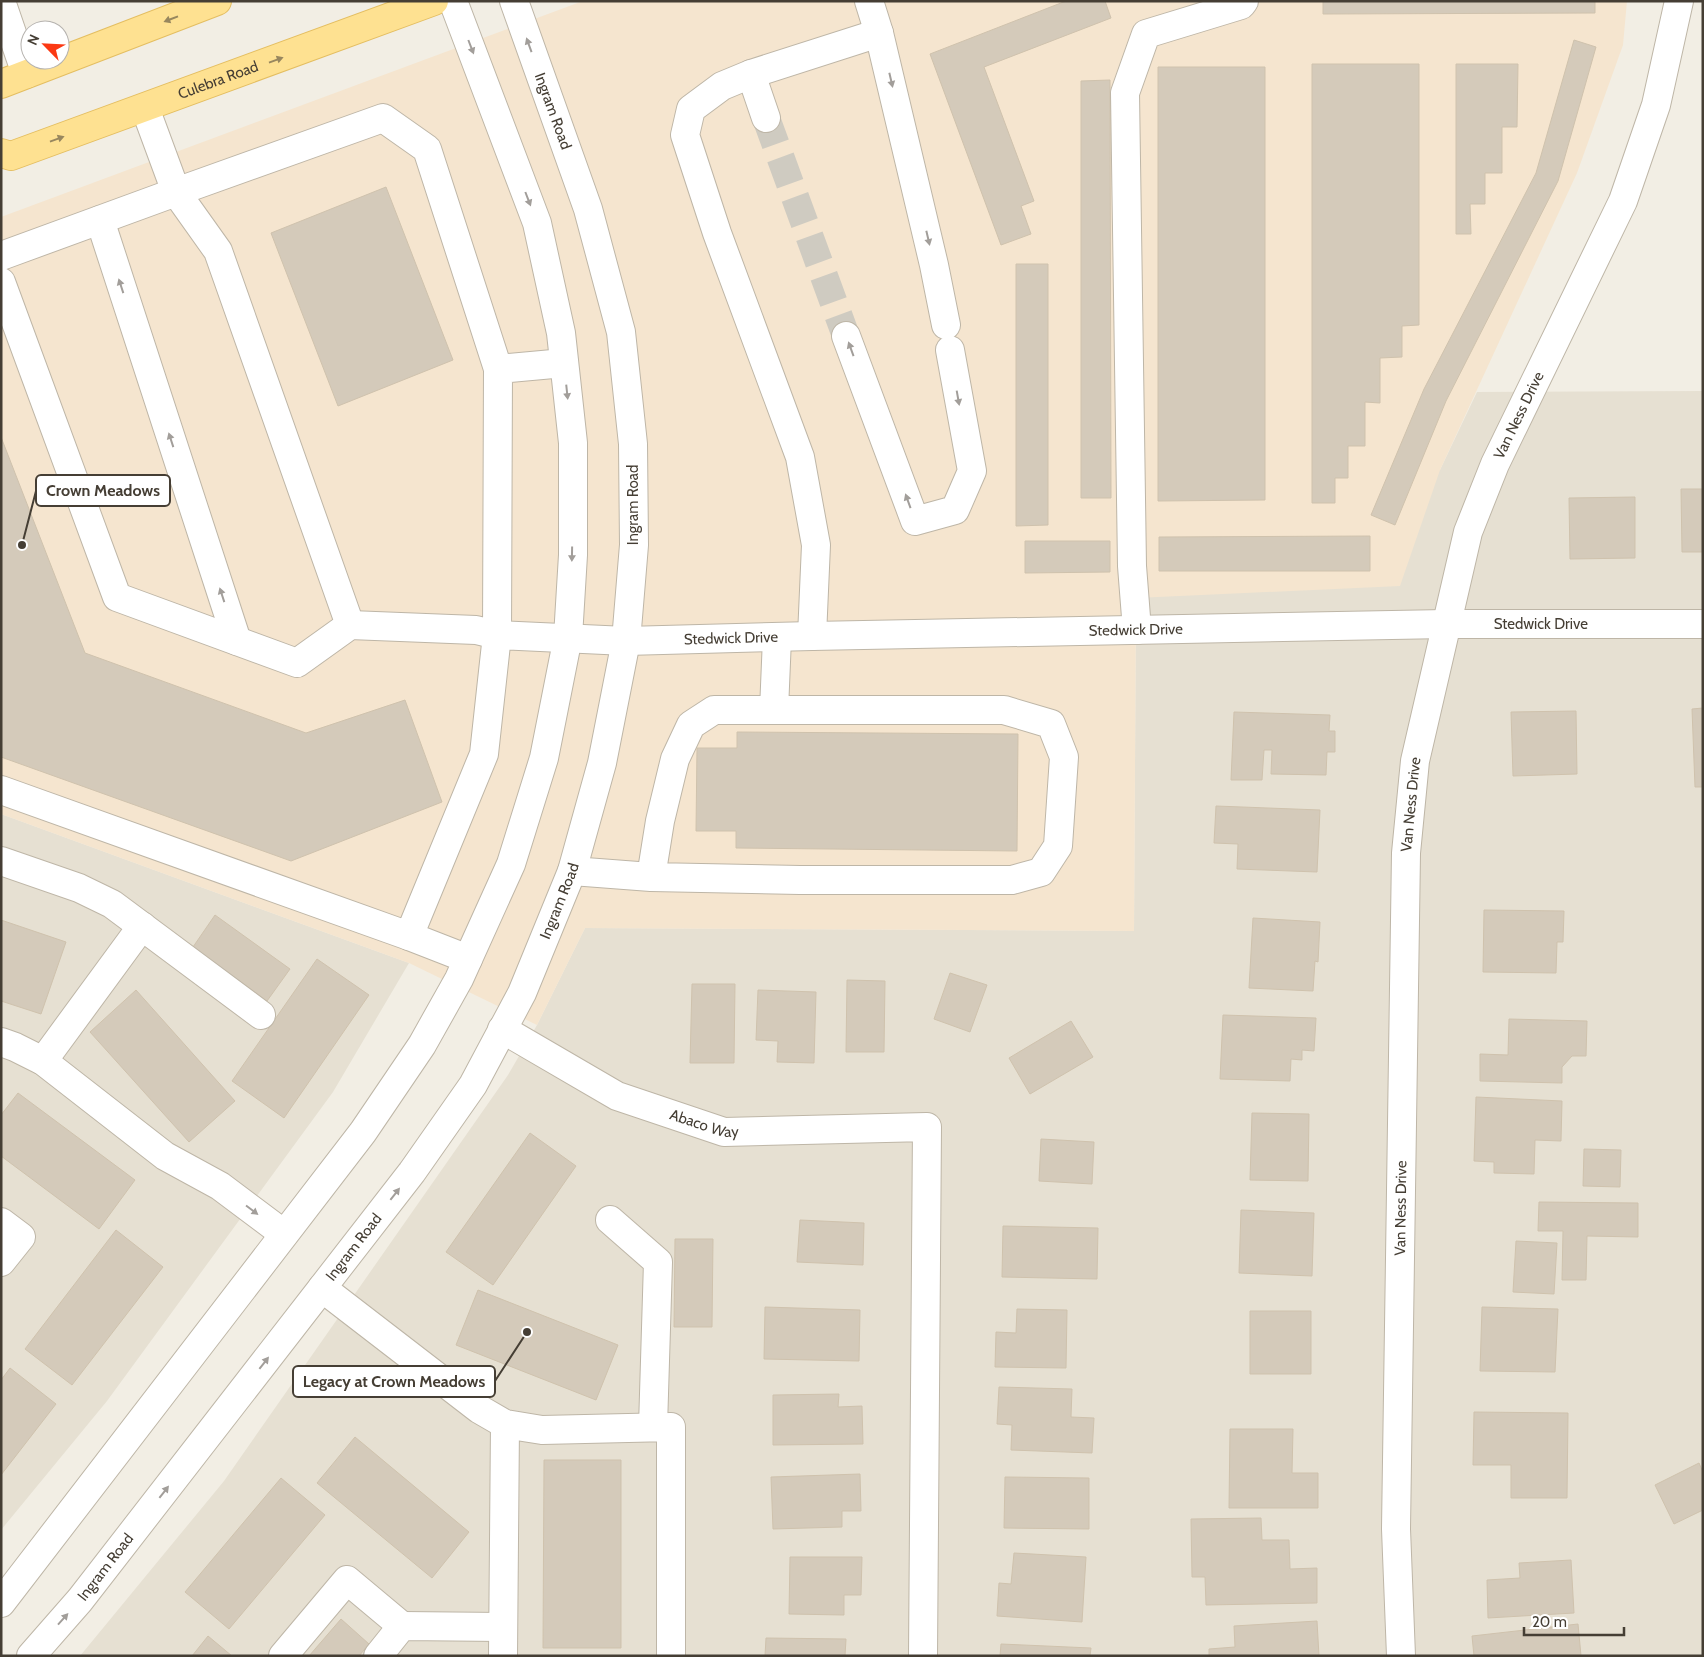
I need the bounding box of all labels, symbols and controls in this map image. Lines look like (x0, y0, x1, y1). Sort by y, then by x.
one-way arrow (163, 15, 178, 23)
north arrow (20, 20, 70, 70)
text: N (23, 32, 43, 48)
one-way arrow (525, 37, 533, 52)
one-way arrow (467, 40, 475, 55)
one-way arrow (268, 56, 283, 63)
street label: Culebra Road (175, 57, 261, 103)
street label: Ingram Road (531, 70, 575, 152)
one-way arrow (887, 73, 895, 88)
one-way arrow (50, 135, 65, 143)
one-way arrow (524, 192, 532, 207)
one-way arrow (924, 231, 932, 246)
one-way arrow (117, 278, 124, 293)
one-way arrow (847, 341, 855, 356)
street label: Van Ness Drive (1490, 368, 1548, 462)
one-way arrow (563, 384, 571, 400)
one-way arrow (955, 390, 963, 406)
one-way arrow (167, 432, 175, 447)
street label: Ingram Road (624, 465, 642, 545)
callout: Crown Meadows (36, 475, 170, 506)
text: Crown Meadows (46, 481, 160, 500)
one-way arrow (904, 493, 912, 508)
one-way arrow (568, 546, 576, 562)
one-way arrow (217, 587, 225, 602)
street label: Stedwick Drive (1494, 615, 1588, 633)
street label: Stedwick Drive (1089, 620, 1183, 640)
street label: Stedwick Drive (684, 628, 779, 648)
street label: Van Ness Drive (1397, 755, 1425, 853)
street label: Ingram Road (536, 861, 583, 942)
street label: Abaco Way (667, 1105, 739, 1141)
street label: Van Ness Drive (1391, 1160, 1410, 1256)
one-way arrow (390, 1187, 401, 1200)
one-way arrow (245, 1205, 258, 1216)
street label: Ingram Road (322, 1210, 385, 1284)
one-way arrow (258, 1357, 269, 1370)
callout: Legacy at Crown Meadows (293, 1366, 495, 1397)
text: Legacy at Crown Meadows (303, 1372, 485, 1391)
one-way arrow (159, 1486, 170, 1499)
street label: Ingram Road (74, 1530, 137, 1604)
scale bar (1524, 1604, 1624, 1636)
one-way arrow (58, 1613, 69, 1626)
text: 20 m (1532, 1613, 1567, 1631)

